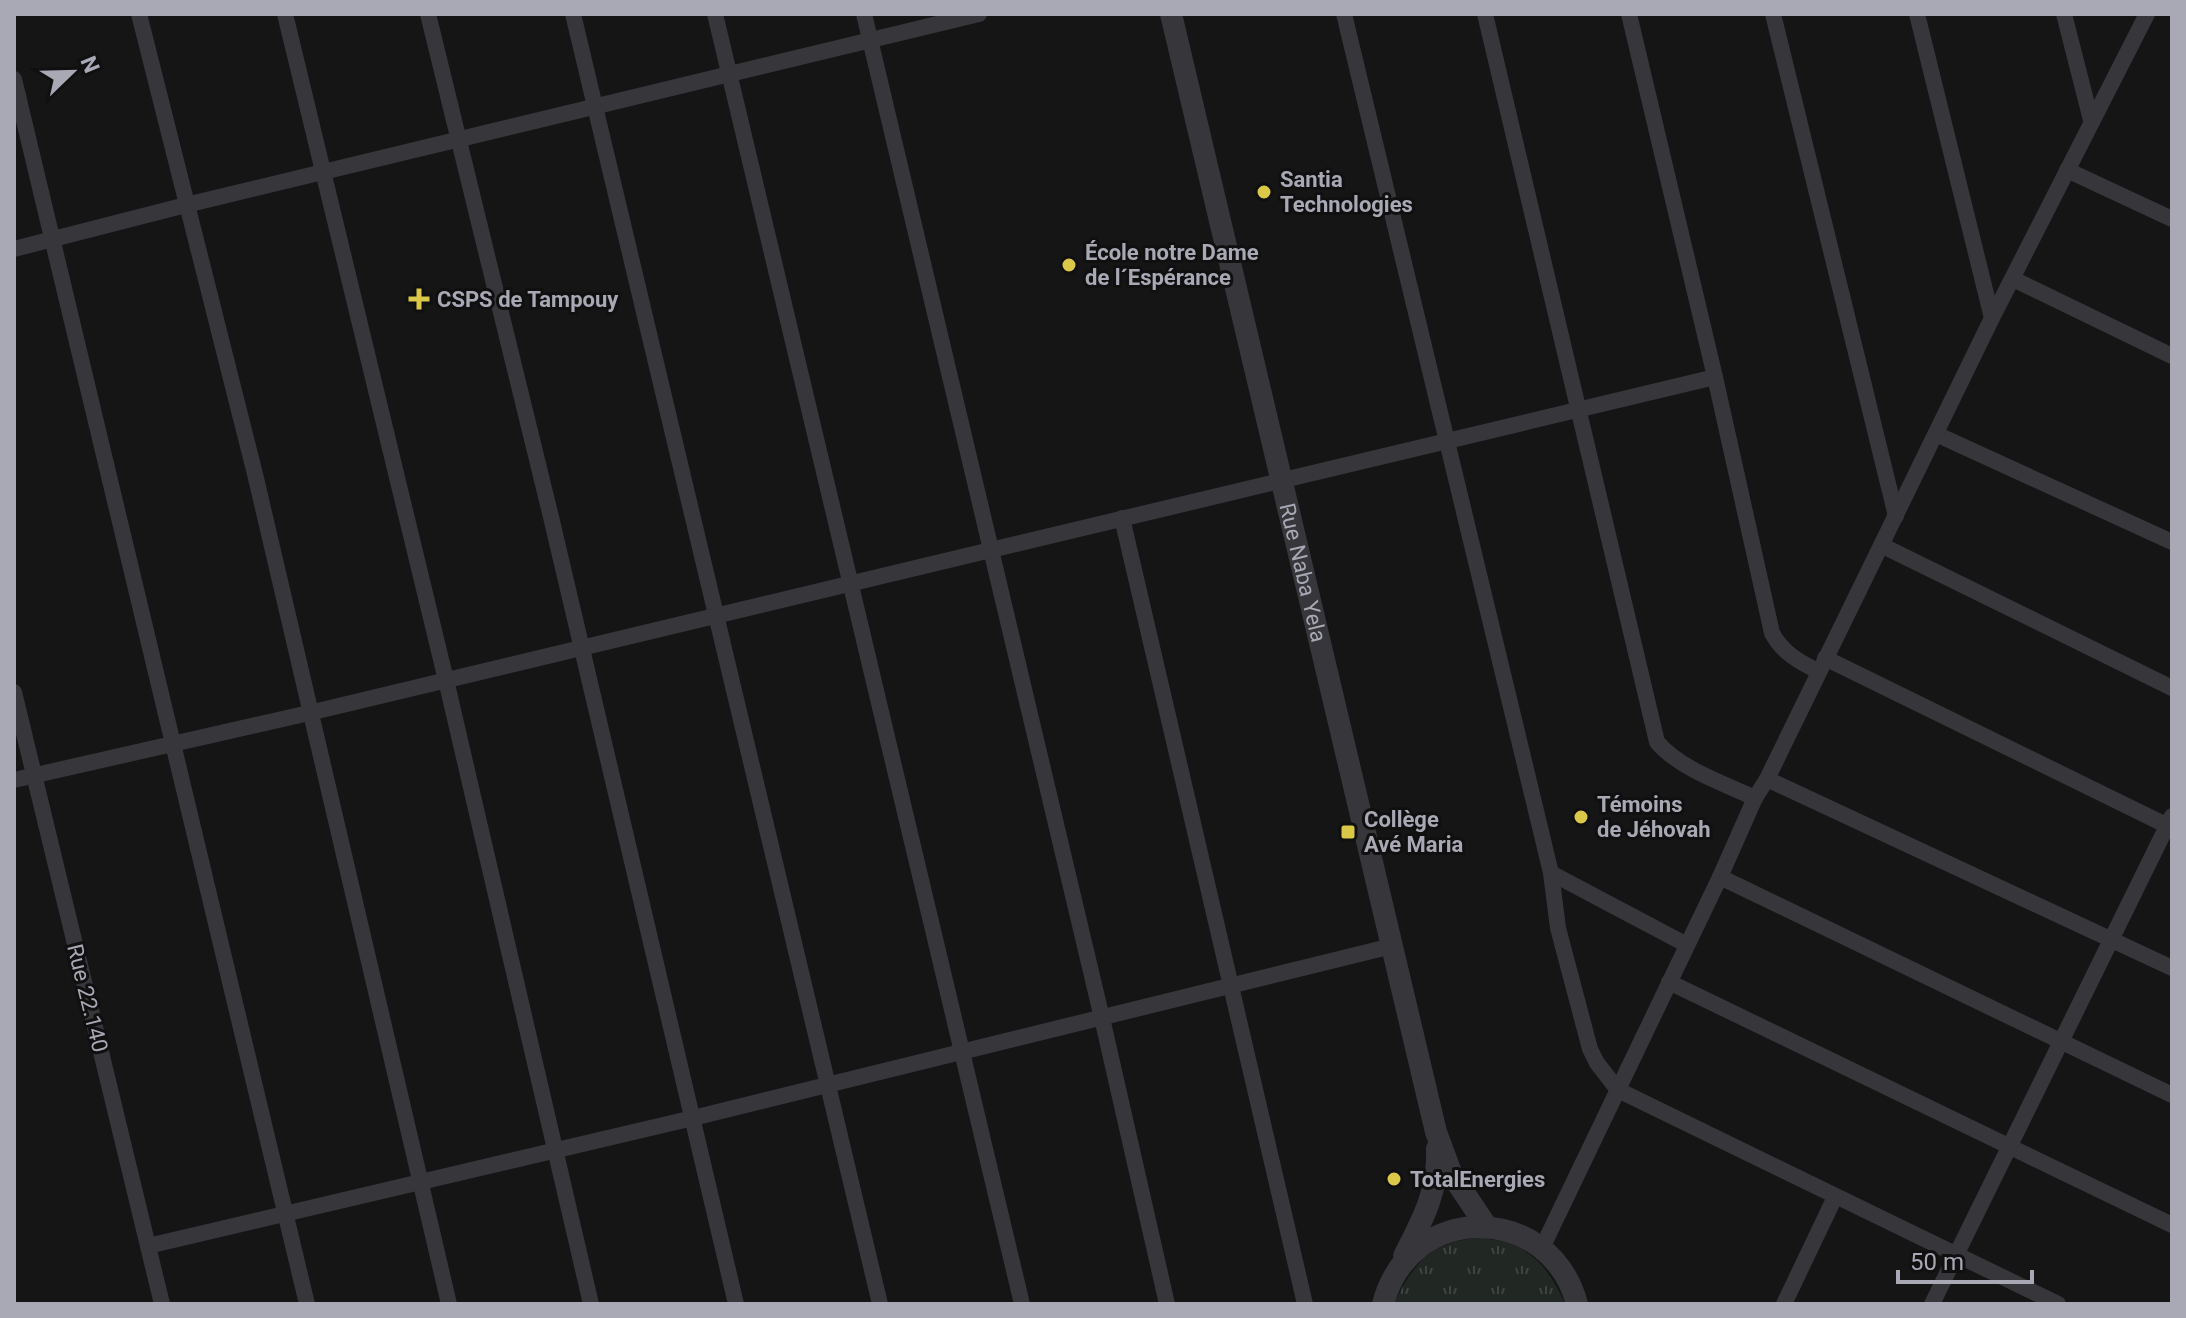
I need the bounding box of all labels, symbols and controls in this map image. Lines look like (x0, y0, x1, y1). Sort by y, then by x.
north arrow (32, 32, 112, 112)
text: N (75, 52, 104, 76)
place label: Santia Technologies (1280, 167, 1413, 217)
marker: Santia Technologies (1255, 183, 1273, 201)
place label: École notre Dame de l´Espérance (1085, 240, 1259, 290)
marker: École notre Dame de l´Espérance (1060, 256, 1078, 274)
place label: CSPS de Tampouy (437, 287, 619, 312)
marker: CSPS de Tampouy (408, 288, 430, 310)
street label: Rue Naba Yela (1274, 501, 1331, 645)
place label: Témoins de Jéhovah (1597, 792, 1711, 842)
place label: Collège Avé Maria (1364, 807, 1464, 857)
marker: Témoins de Jéhovah (1572, 808, 1590, 826)
marker: Collège Avé Maria (1339, 823, 1357, 841)
street label: Rue 22.140 (62, 942, 113, 1055)
place label: TotalEnergies (1410, 1167, 1545, 1192)
marker: TotalEnergies (1385, 1170, 1403, 1188)
scale bar (1898, 1234, 2032, 1284)
text: 50 m (1910, 1248, 1964, 1276)

